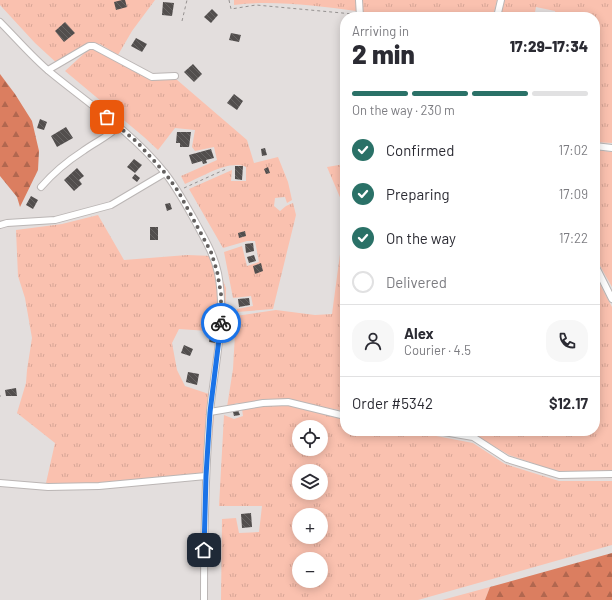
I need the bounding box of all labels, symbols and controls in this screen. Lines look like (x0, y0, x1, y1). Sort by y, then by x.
text: Arriving in (352, 23, 409, 39)
text: 17:29–17:34 (510, 37, 588, 55)
text: 2 min (352, 38, 415, 69)
pin (90, 100, 124, 134)
text: On the way · 230 m (352, 102, 455, 118)
icon: bag (96, 106, 118, 128)
icon: check (352, 139, 374, 161)
text: Confirmed (386, 141, 454, 159)
text: 17:02 (559, 142, 588, 158)
icon: check (352, 183, 374, 205)
text: Preparing (386, 185, 450, 203)
text: 17:09 (559, 186, 588, 202)
icon: check (352, 227, 374, 249)
text: On the way (386, 229, 456, 247)
text: 17:22 (559, 230, 588, 246)
text: Delivered (386, 273, 447, 291)
courier (201, 303, 241, 343)
icon: bike (210, 312, 232, 334)
button: person (352, 320, 394, 362)
button: phone (546, 320, 588, 362)
text: Alex (404, 324, 434, 342)
text: Courier · 4.5 (404, 342, 471, 358)
text: Order #5342 (352, 394, 433, 412)
text: $12.17 (549, 394, 588, 412)
map controls (292, 420, 328, 588)
button: locate (292, 420, 328, 456)
button: layers (292, 464, 328, 500)
button: + (292, 508, 328, 544)
pin (187, 533, 221, 567)
icon: home (193, 539, 215, 561)
button: − (292, 552, 328, 588)

